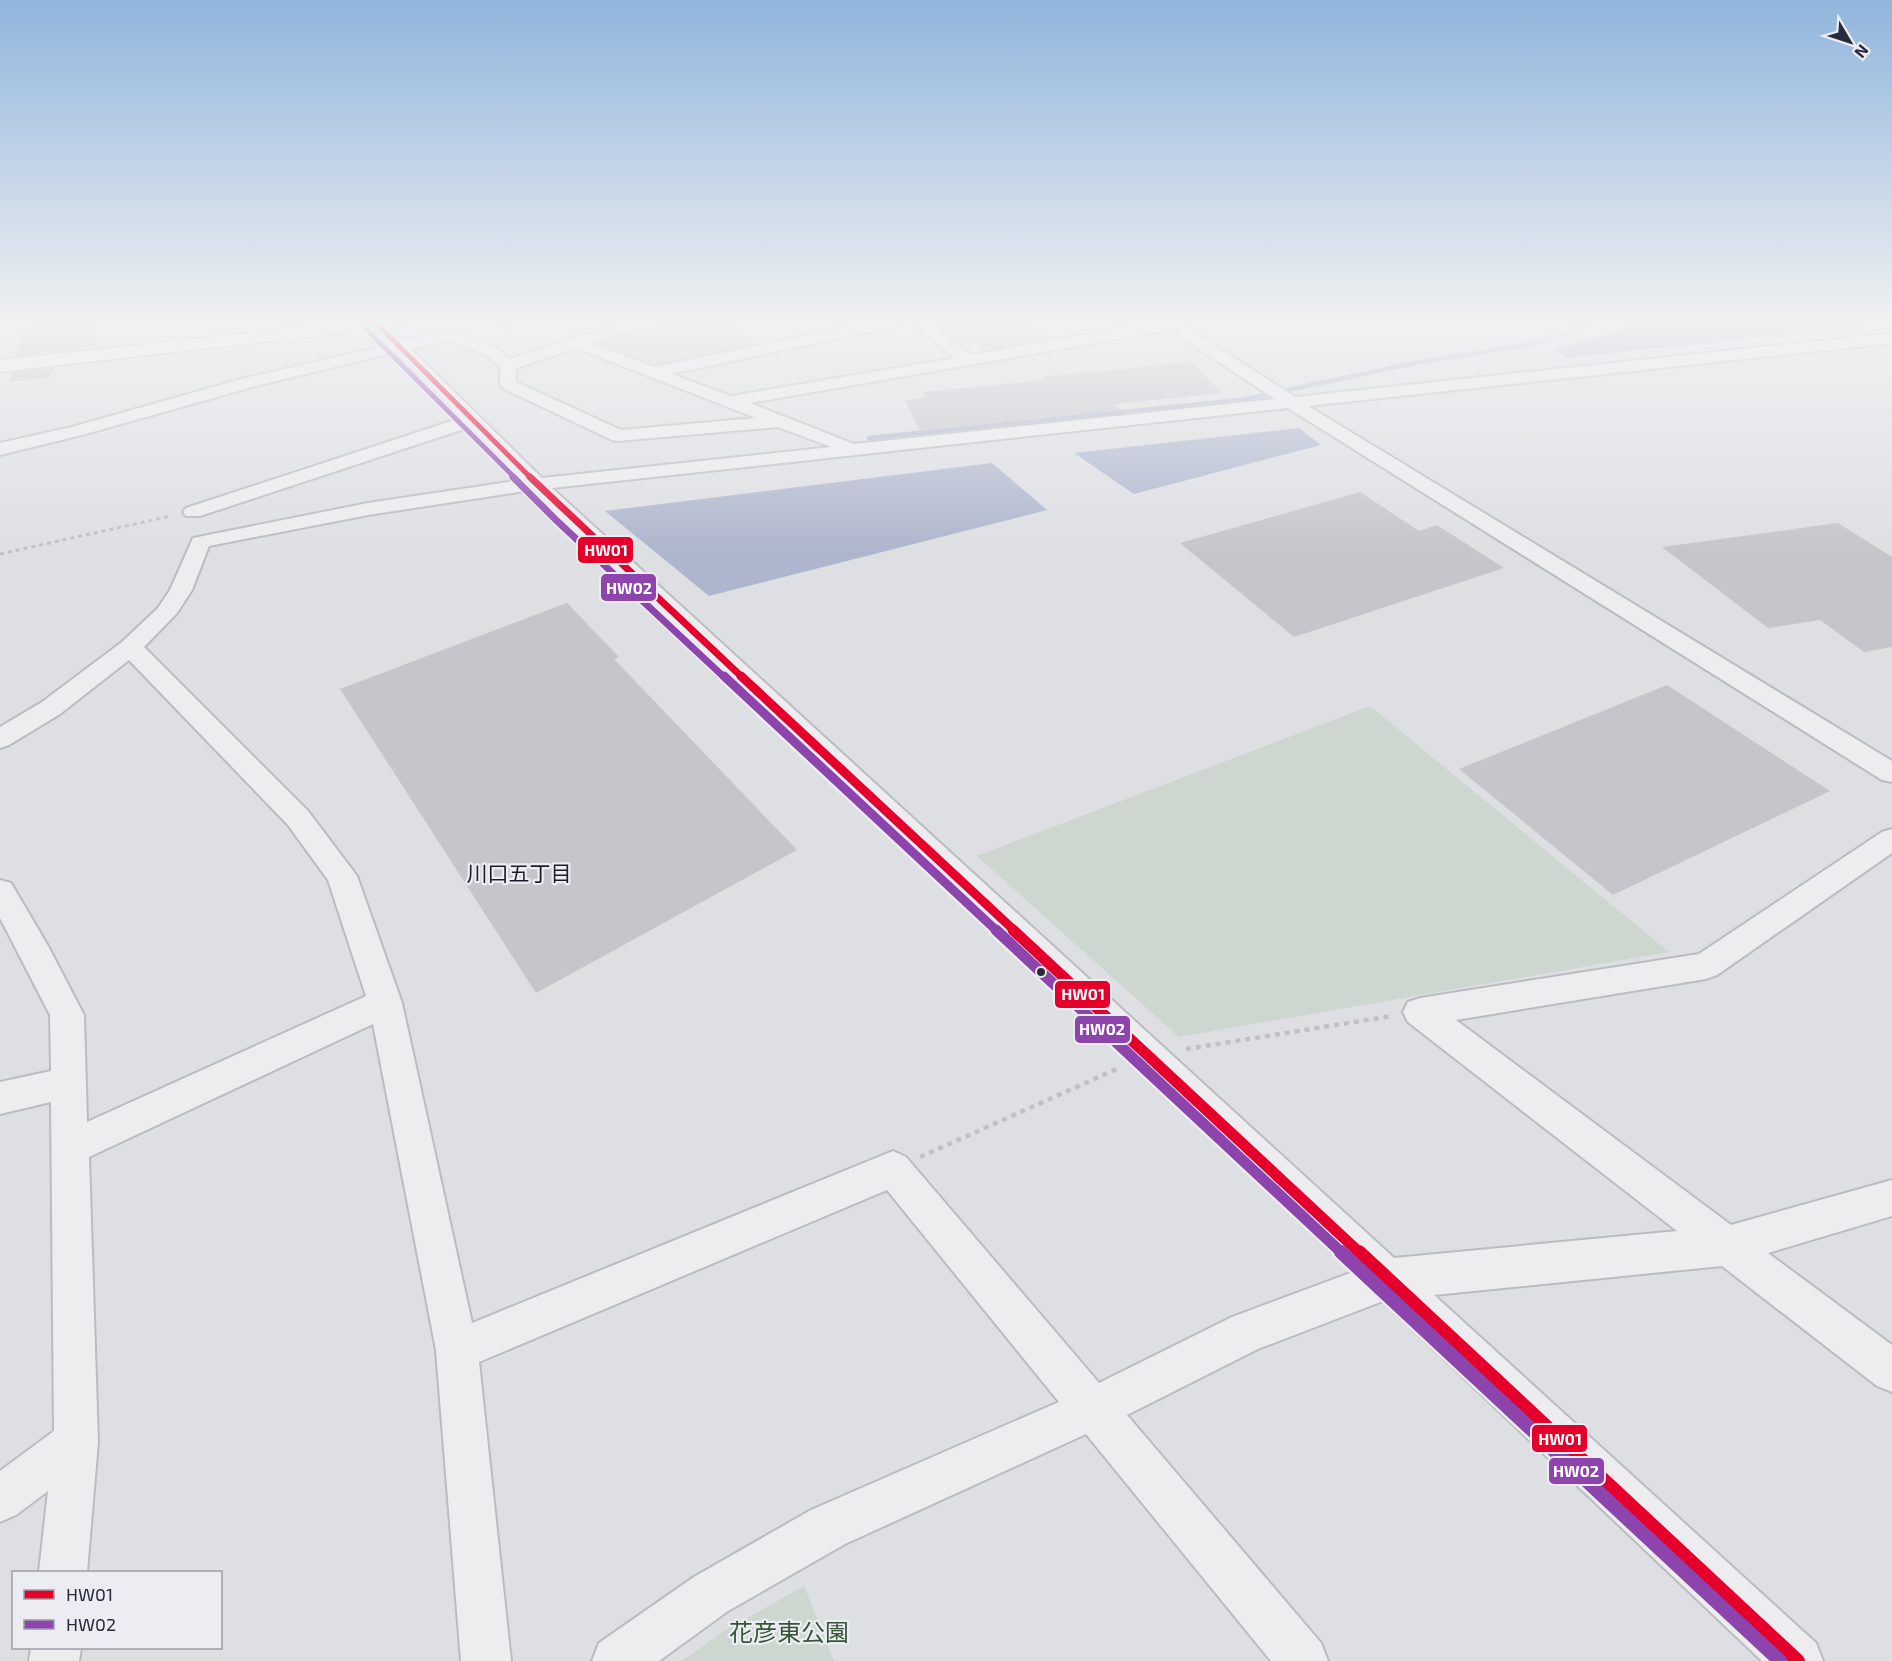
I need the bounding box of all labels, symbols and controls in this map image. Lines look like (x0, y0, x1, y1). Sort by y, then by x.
north arrow (1820, 12, 1880, 72)
text: N (1851, 41, 1873, 62)
line badge: HW01 (577, 536, 634, 564)
text: HW01 (584, 540, 628, 559)
line badge: HW02 (600, 573, 657, 602)
text: HW02 (606, 578, 652, 597)
district label: 川口五丁目 (467, 860, 572, 885)
unlabelled marker (1035, 966, 1047, 978)
line badge: HW01 (1054, 980, 1111, 1009)
text: HW01 (1061, 984, 1105, 1003)
line badge: HW02 (1074, 1015, 1131, 1044)
text: HW02 (1079, 1019, 1125, 1038)
line badge: HW01 (1531, 1424, 1588, 1453)
text: HW01 (1538, 1429, 1582, 1448)
line badge: HW02 (1548, 1457, 1605, 1485)
text: HW02 (1553, 1461, 1599, 1480)
legend (12, 1571, 222, 1649)
text: HW01 (66, 1583, 113, 1605)
text: HW02 (66, 1613, 116, 1635)
park label: 花彦東公園 (729, 1617, 849, 1646)

